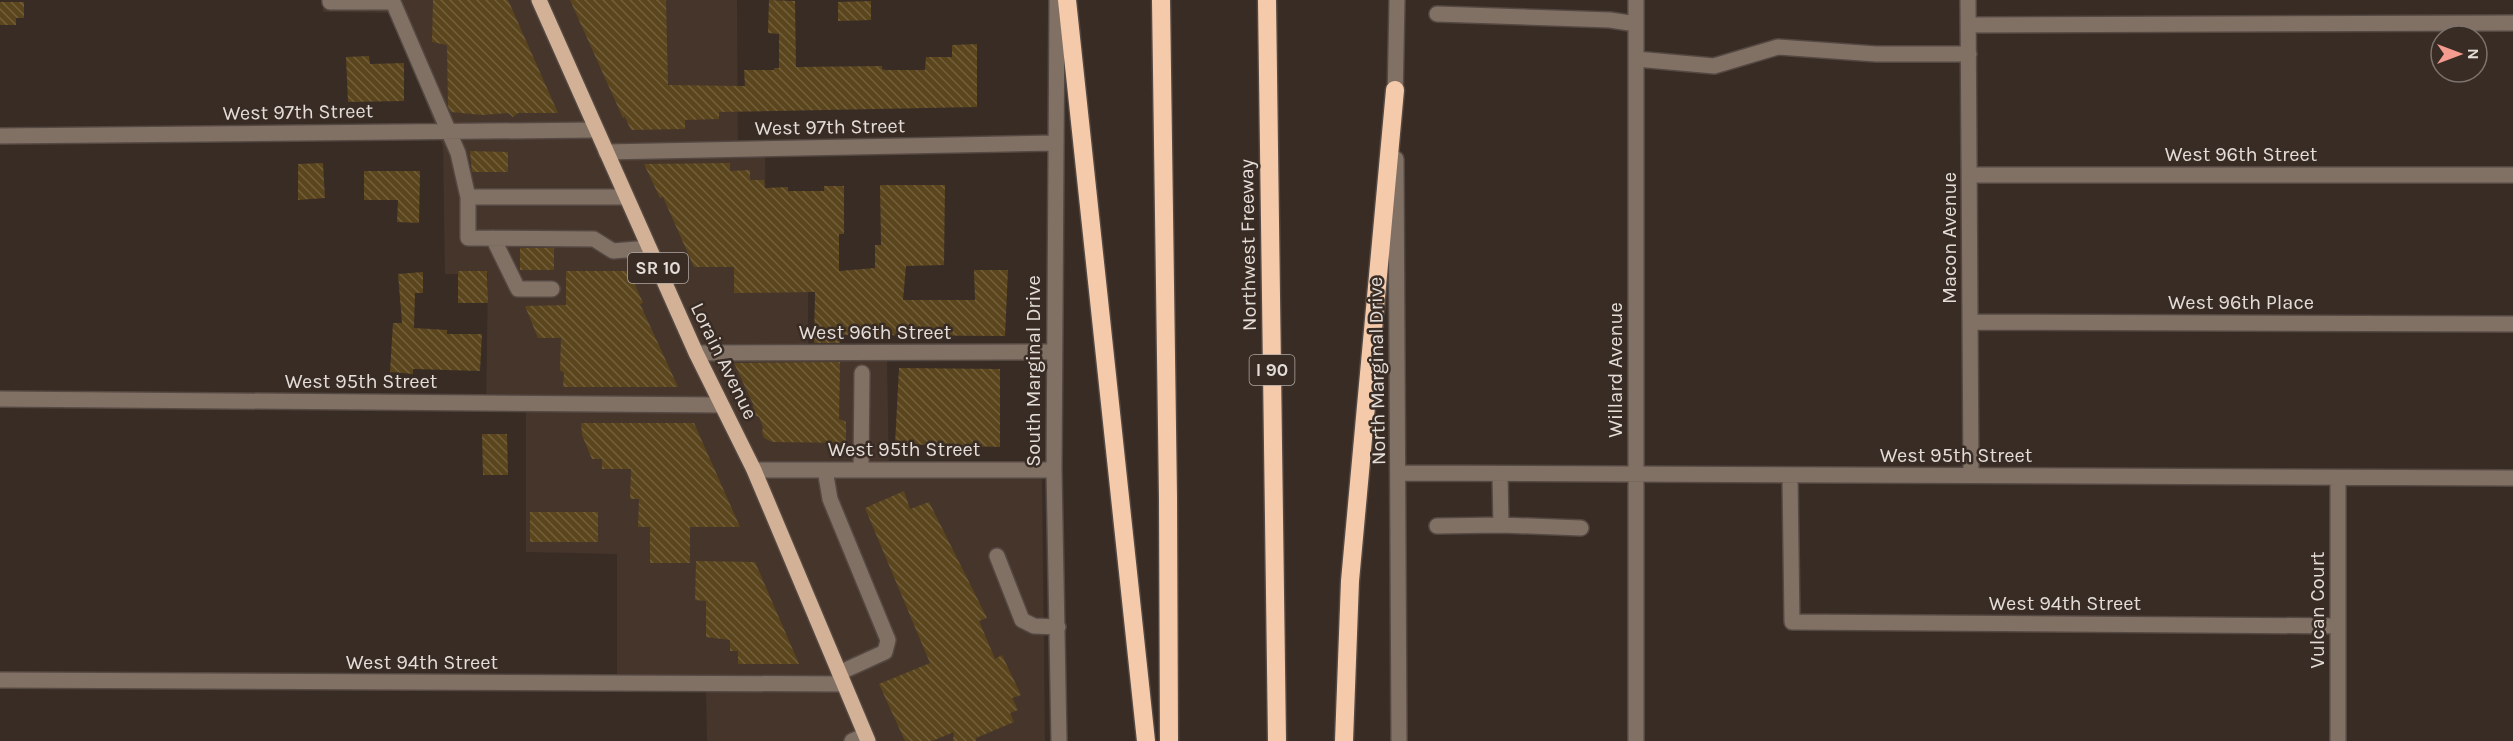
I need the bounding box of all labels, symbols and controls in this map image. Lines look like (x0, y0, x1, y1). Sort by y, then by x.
north arrow (2429, 24, 2489, 84)
text: N (2464, 48, 2483, 60)
street label: West 97th Street (223, 99, 374, 125)
street label: West 97th Street (755, 114, 906, 140)
street label: West 96th Street (2165, 143, 2318, 166)
street label: Northwest Freeway (1235, 159, 1261, 331)
street label: Macon Avenue (1938, 172, 1961, 304)
road number: SR 10 (628, 253, 688, 283)
street label: South Marginal Drive (1022, 275, 1045, 467)
street label: North Marginal Drive (1364, 277, 1390, 465)
street label: West 96th Place (2168, 291, 2314, 314)
street label: Lorain Avenue (686, 299, 762, 423)
street label: Willard Avenue (1604, 302, 1627, 438)
street label: West 96th Street (799, 321, 952, 344)
road number: I 90 (1250, 355, 1294, 385)
street label: West 95th Street (285, 370, 438, 393)
street label: West 95th Street (828, 438, 981, 461)
street label: West 95th Street (1880, 444, 2033, 467)
street label: Vulcan Court (2306, 551, 2329, 669)
street label: West 94th Street (1989, 592, 2142, 615)
street label: West 94th Street (346, 651, 499, 674)

